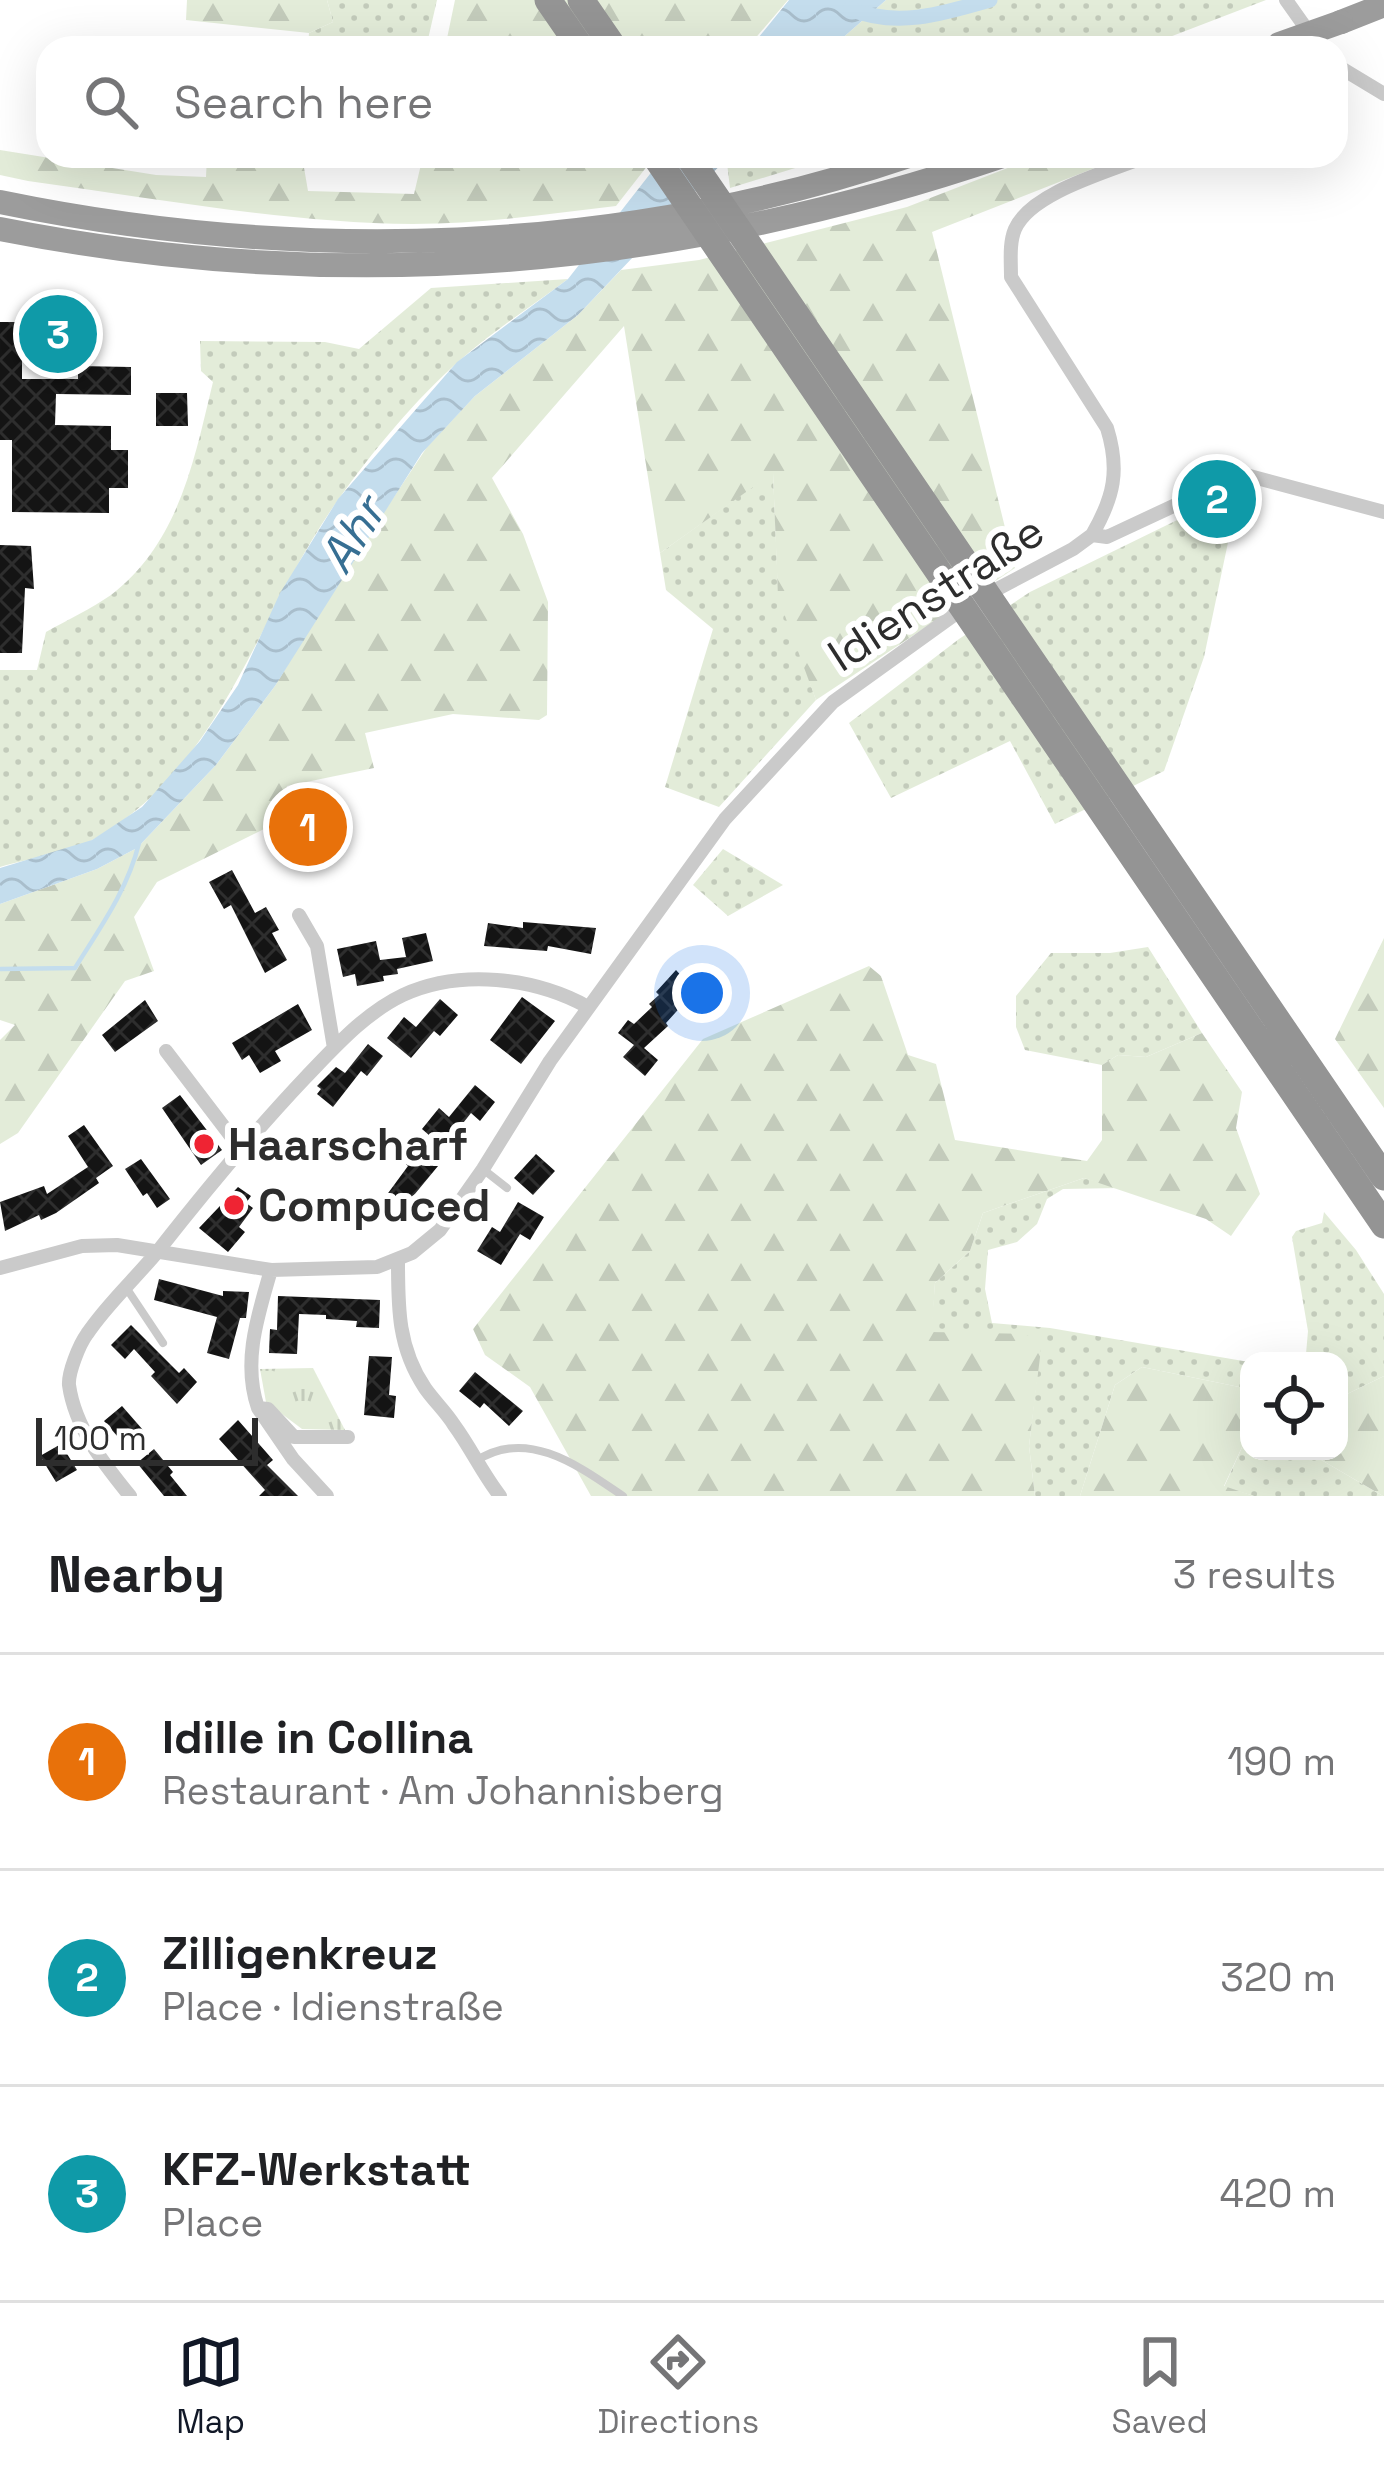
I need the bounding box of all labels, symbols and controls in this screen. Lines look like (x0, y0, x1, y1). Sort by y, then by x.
search box (36, 36, 1348, 168)
icon: search (78, 69, 144, 135)
text: Search here (174, 74, 433, 131)
pin: 3 (19, 289, 97, 379)
pin: 2 (1178, 454, 1256, 544)
water label: Ahr (306, 482, 401, 584)
street label: Idienstraße (817, 502, 1055, 684)
pin: 1 (269, 782, 347, 872)
your location (672, 963, 732, 1023)
place label: Haarscharf (228, 1116, 468, 1173)
marker: Haarscharf (191, 1131, 217, 1157)
place label: Compuced (258, 1177, 490, 1234)
marker: Compuced (221, 1192, 247, 1218)
map controls (1240, 1352, 1348, 1460)
button: locate (1240, 1352, 1348, 1460)
scale bar (36, 1412, 258, 1465)
text: 100 m (54, 1418, 147, 1460)
text: Nearby (48, 1542, 225, 1607)
text: 3 results (1173, 1550, 1336, 1599)
text: Idille in Collina (162, 1709, 473, 1766)
text: 1 (78, 1737, 96, 1786)
text: 190 m (1227, 1737, 1336, 1786)
text: Restaurant · Am Johannisberg (162, 1766, 724, 1815)
text: Zilligenkreuz (162, 1925, 438, 1982)
text: 2 (75, 1953, 99, 2002)
text: 320 m (1220, 1953, 1336, 2002)
text: Place · Idienstraße (162, 1982, 504, 2031)
text: KFZ-Werkstatt (162, 2141, 471, 2198)
text: 3 (75, 2169, 99, 2218)
text: 420 m (1220, 2169, 1336, 2218)
text: Place (162, 2198, 263, 2247)
tab: Map (176, 2329, 245, 2443)
tab: Directions (597, 2329, 759, 2443)
tab: Saved (1112, 2329, 1208, 2443)

